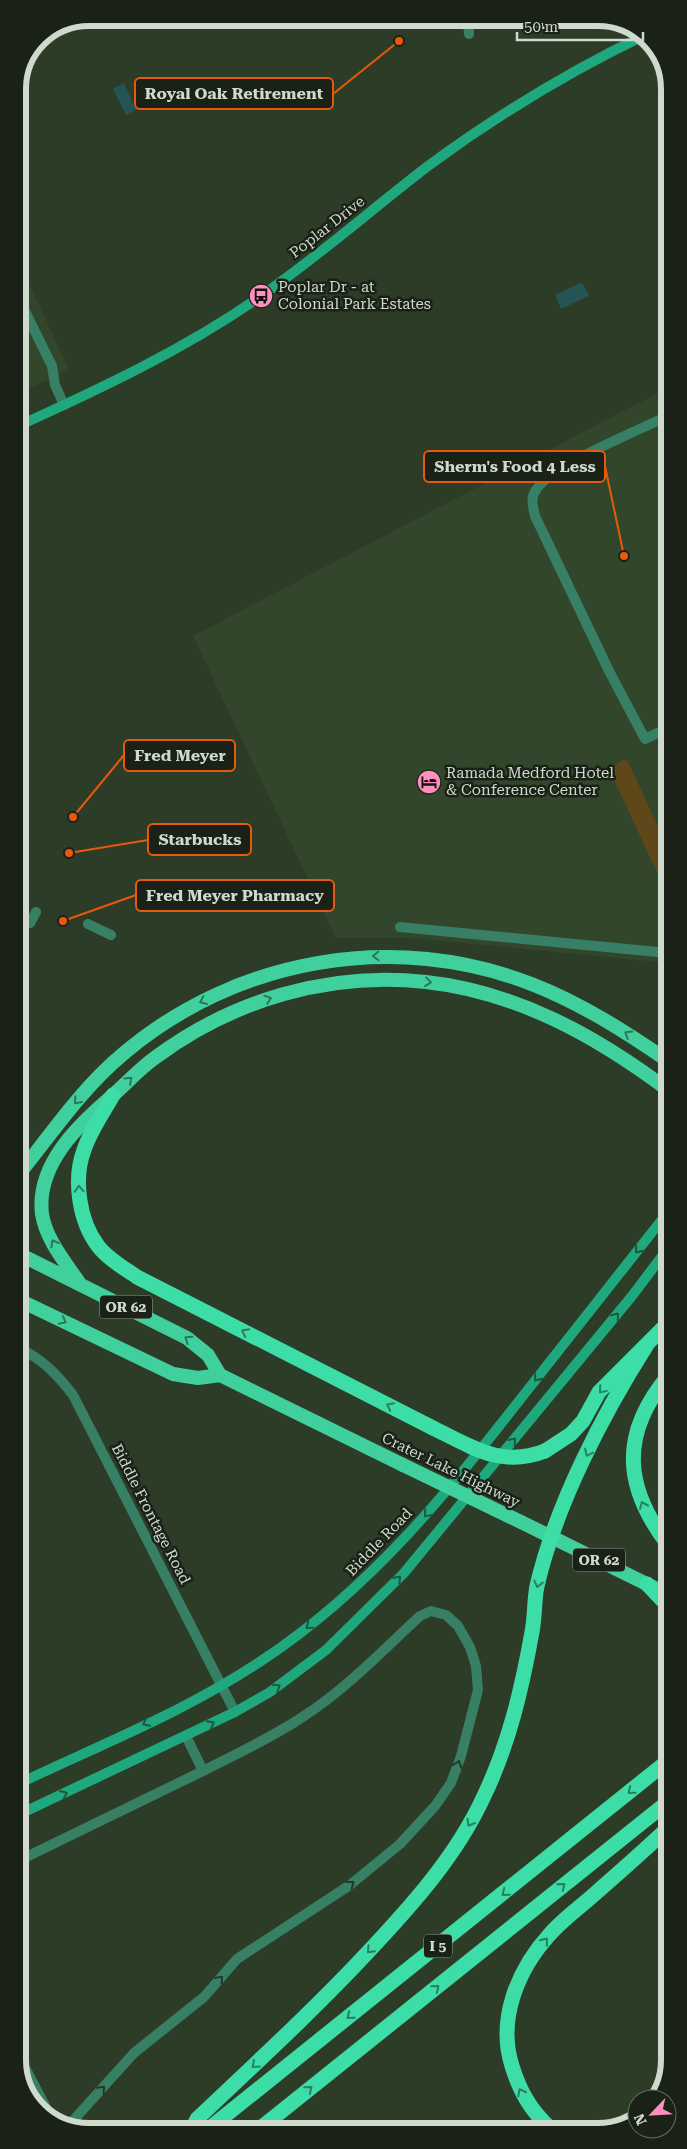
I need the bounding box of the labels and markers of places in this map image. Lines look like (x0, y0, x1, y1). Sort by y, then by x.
callout: Royal Oak Retirement (135, 78, 333, 109)
place label: Poplar Dr - at Colonial Park Estates (278, 278, 431, 313)
bus stop icon: Poplar Dr - at Colonial Park Estates (248, 283, 274, 309)
callout: Sherm's Food 4 Less (424, 451, 605, 482)
callout: Fred Meyer (124, 740, 235, 771)
place label: Ramada Medford Hotel & Conference Center (446, 764, 614, 799)
hotel icon: Ramada Medford Hotel & Conference Center (416, 769, 442, 795)
callout: Starbucks (148, 824, 251, 855)
callout: Fred Meyer Pharmacy (136, 880, 334, 911)

